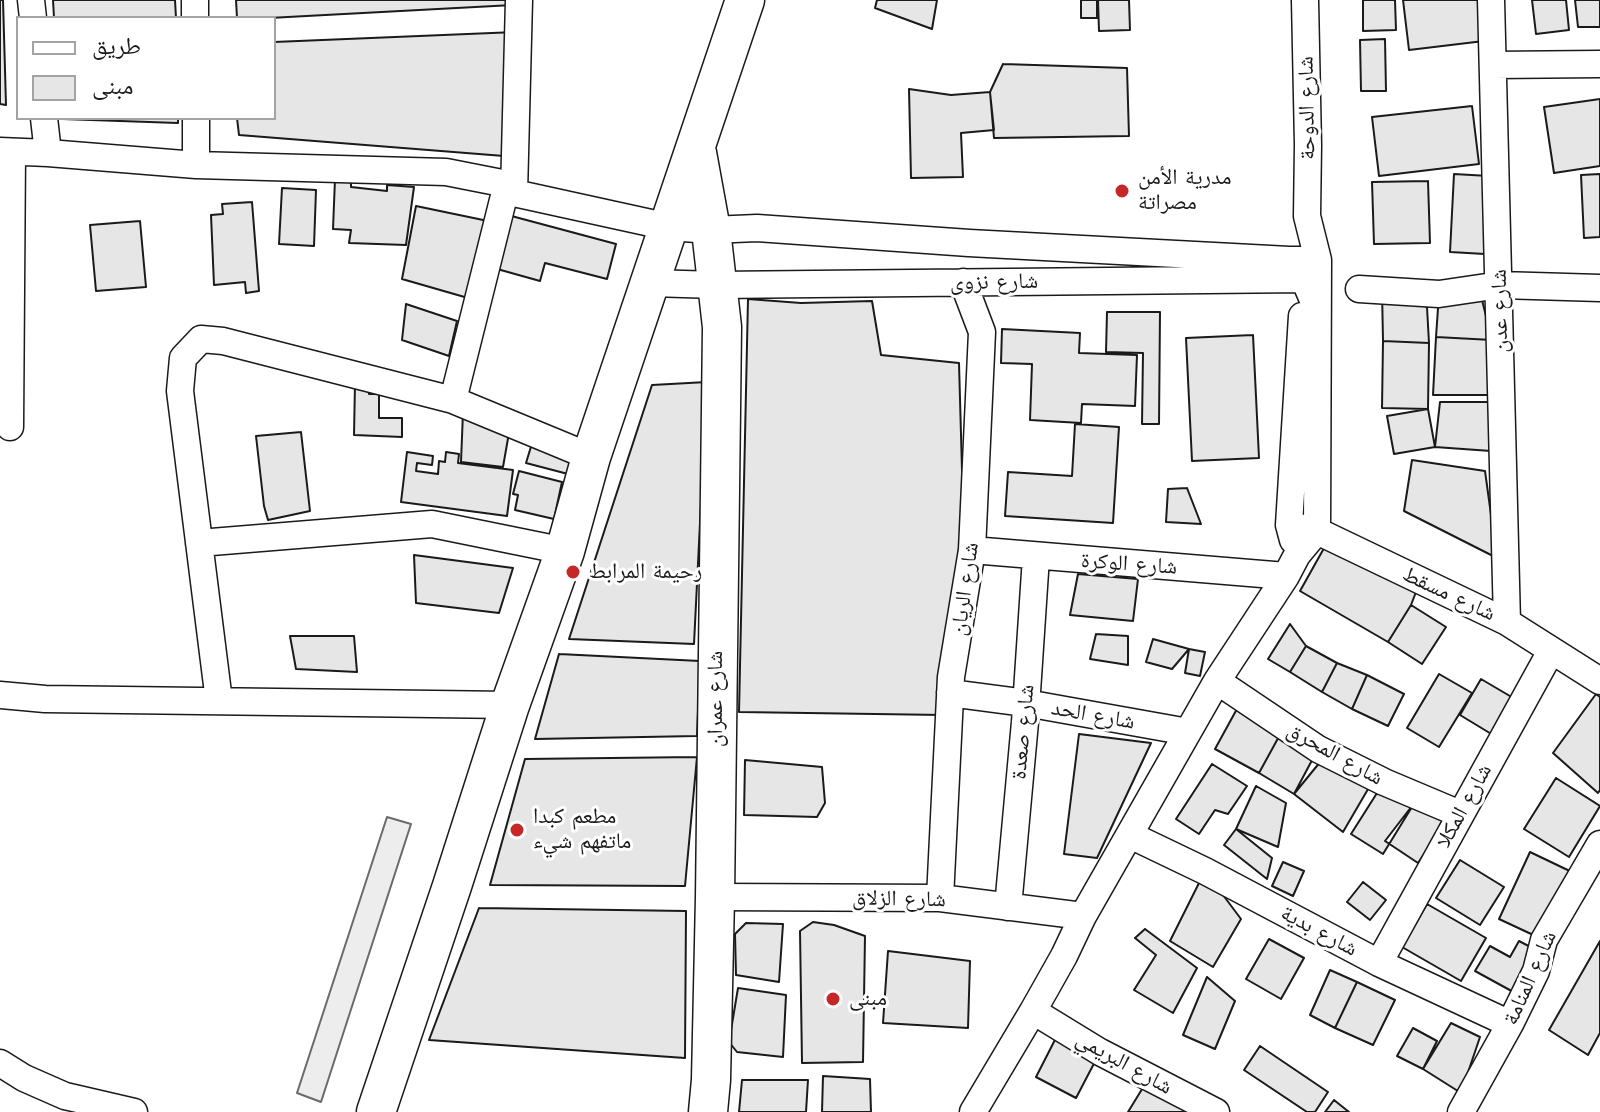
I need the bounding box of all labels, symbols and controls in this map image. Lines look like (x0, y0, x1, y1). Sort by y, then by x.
legend (16, 16, 276, 120)
text: طريق (92, 32, 141, 60)
street label: شارع الدوحة (1293, 56, 1321, 160)
text: مبنى (92, 72, 133, 100)
place label: مدرية الأمن مصراتة (1138, 165, 1231, 216)
marker: مدرية الأمن مصراتة (1113, 182, 1131, 200)
street label: شارع نزوى (950, 268, 1038, 296)
street label: شارع عدن (1486, 269, 1514, 353)
street label: شارع الريان (945, 541, 985, 637)
street label: شارع الوكرة (1080, 547, 1178, 581)
place label: رحيمة المرابط (589, 559, 702, 585)
street label: شارع مسقط (1398, 561, 1500, 627)
marker: رحيمة المرابط (564, 563, 582, 581)
street label: شارع عمران (703, 651, 729, 747)
street label: شارع صعدة (1006, 683, 1040, 781)
street label: شارع الحد (1049, 695, 1137, 735)
street label: شارع المحرق (1282, 717, 1388, 791)
street label: شارع المكلا (1430, 759, 1498, 853)
place label: مطعم كبدا ماتفهم شيء (533, 804, 631, 856)
marker: مطعم كبدا ماتفهم شيء (508, 821, 526, 839)
street label: شارع الزلاق (852, 885, 946, 913)
street label: شارع بدية (1276, 900, 1362, 962)
street label: شارع المنامة (1498, 927, 1562, 1029)
place label: مبنى (849, 986, 887, 1012)
marker: مبنى (824, 990, 842, 1008)
street label: شارع البريمي (1071, 1026, 1177, 1100)

